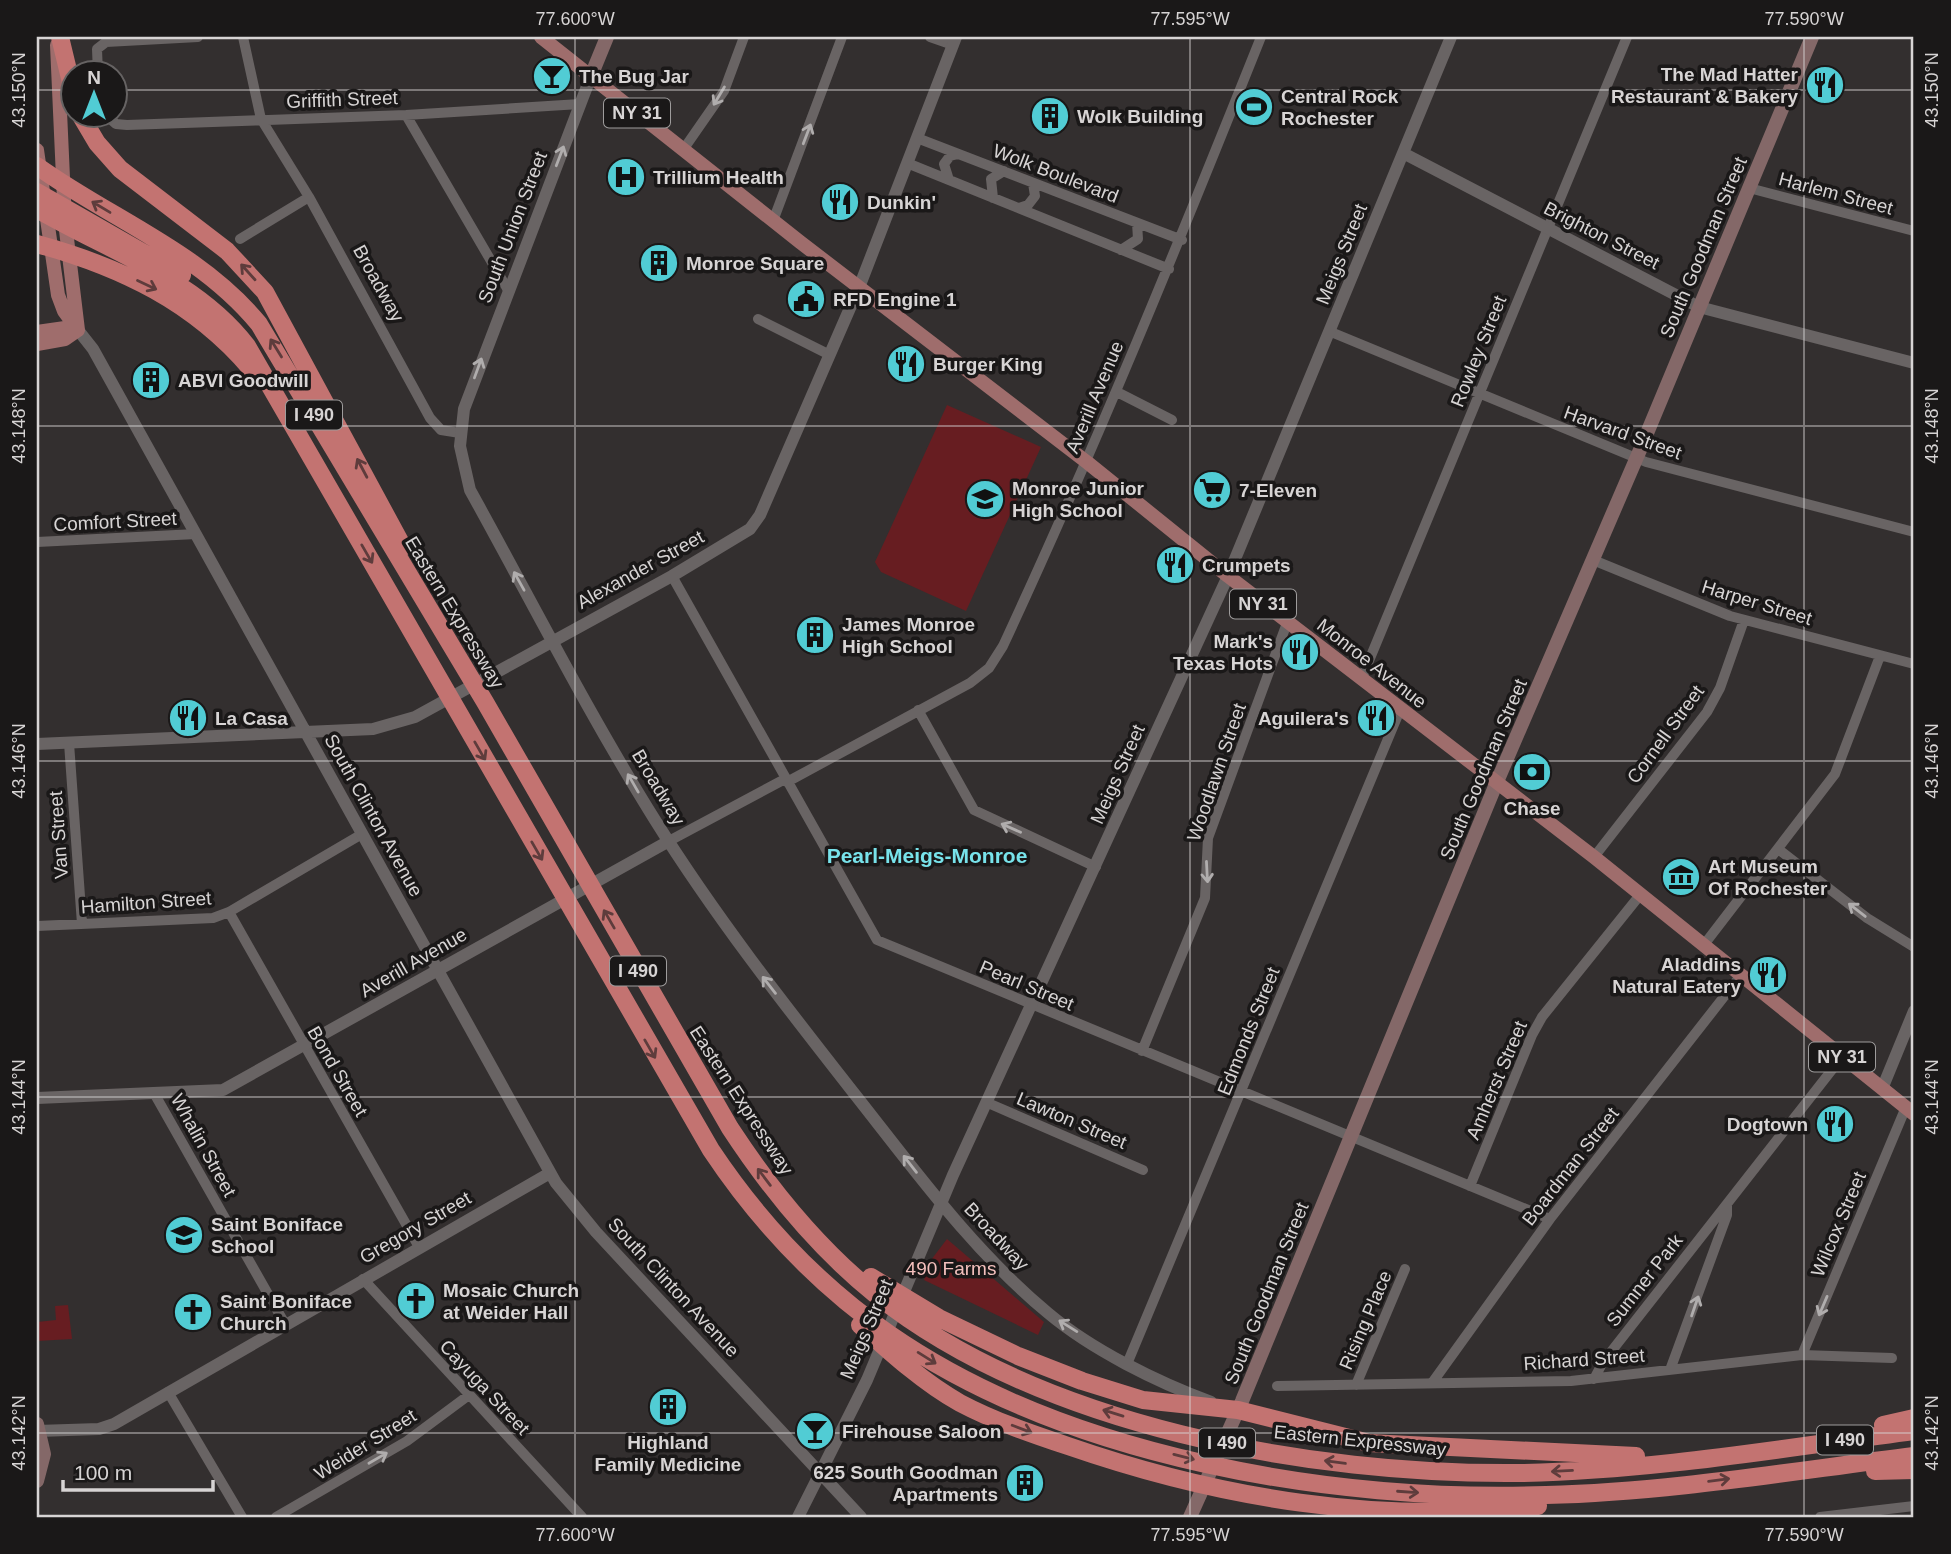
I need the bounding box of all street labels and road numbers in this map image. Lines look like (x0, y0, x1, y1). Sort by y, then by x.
street label: Griffith Street (286, 87, 399, 112)
road number: NY 31 (604, 98, 670, 128)
street label: Wolk Boulevard (990, 140, 1122, 207)
street label: South Union Street (474, 148, 551, 306)
street label: South Goodman Street (1656, 153, 1751, 341)
street label: Harlem Street (1777, 168, 1896, 219)
street label: Brighton Street (1541, 197, 1664, 274)
street label: Meigs Street (1312, 200, 1371, 308)
street label: Broadway (349, 241, 408, 326)
street label: Rowley Street (1447, 292, 1511, 410)
street label: Averill Avenue (1061, 338, 1128, 456)
road number: I 490 (286, 400, 342, 430)
street label: Harvard Street (1561, 401, 1685, 464)
street label: Comfort Street (53, 508, 178, 535)
street label: Alexander Street (573, 526, 708, 613)
street label: Eastern Expressway (401, 533, 508, 692)
street label: Harper Street (1699, 576, 1815, 629)
road number: NY 31 (1230, 590, 1296, 618)
street label: Monroe Avenue (1313, 614, 1430, 713)
street label: South Goodman Street (1436, 675, 1531, 863)
street label: Cornell Street (1623, 681, 1708, 787)
street label: Woodlawn Street (1183, 700, 1250, 844)
street label: Meigs Street (1086, 721, 1149, 827)
street label: South Clinton Avenue (320, 730, 427, 900)
street label: Broadway (628, 746, 690, 829)
street label: Van Street (45, 789, 72, 880)
street label: Hamilton Street (80, 887, 213, 918)
street label: Averill Avenue (356, 923, 470, 1001)
road number: I 490 (610, 956, 666, 986)
street label: Pearl Street (977, 956, 1078, 1015)
street label: Edmonds Street (1213, 963, 1284, 1098)
street label: Amherst Street (1462, 1017, 1531, 1143)
street label: Eastern Expressway (686, 1022, 798, 1179)
street label: Bond Street (303, 1023, 372, 1121)
road number: NY 31 (1809, 1042, 1875, 1072)
street label: Lawton Street (1014, 1088, 1131, 1153)
street label: Whalin Street (167, 1090, 241, 1201)
street label: Boardman Street (1518, 1103, 1623, 1229)
street label: Wilcox Street (1807, 1168, 1870, 1280)
street label: Gregory Street (356, 1187, 475, 1268)
street label: Broadway (960, 1198, 1033, 1275)
street label: South Goodman Street (1220, 1198, 1313, 1387)
street label: South Clinton Avenue (604, 1213, 744, 1361)
street label: Sumner Park (1602, 1230, 1687, 1330)
street label: Rising Place (1335, 1267, 1396, 1373)
street label: Meigs Street (836, 1275, 897, 1382)
street label: Cayuga Street (436, 1336, 534, 1439)
street label: Richard Street (1523, 1345, 1646, 1374)
street label: Weider Street (311, 1404, 421, 1484)
street label: Eastern Expressway (1273, 1421, 1448, 1460)
road number: I 490 (1817, 1426, 1873, 1455)
road number: I 490 (1199, 1428, 1255, 1458)

